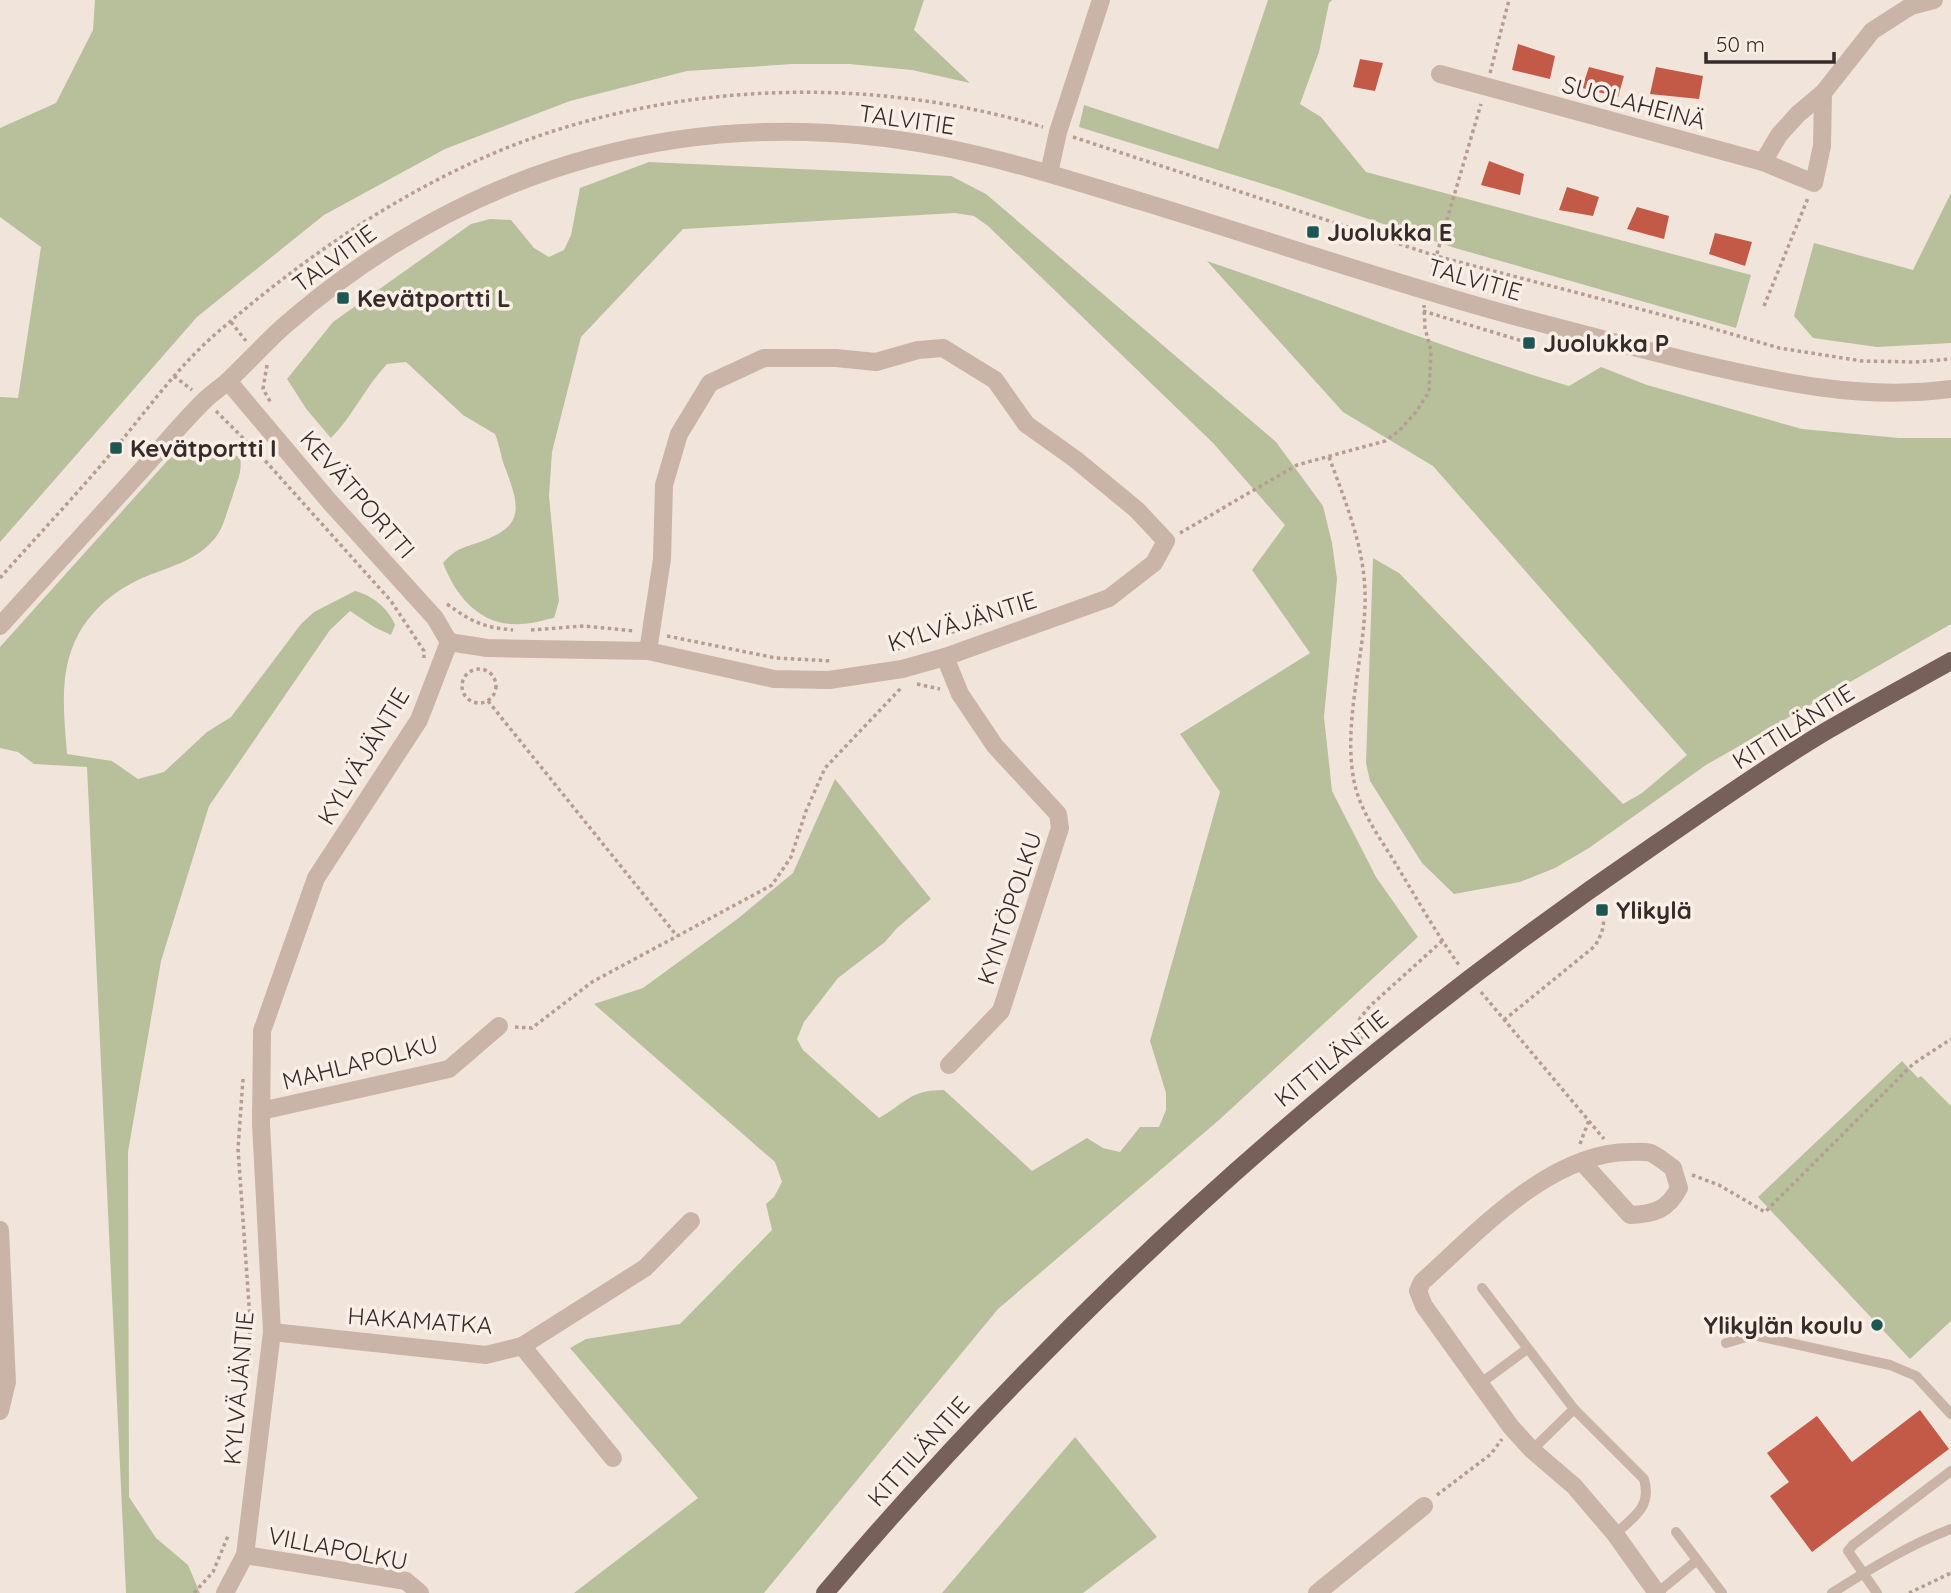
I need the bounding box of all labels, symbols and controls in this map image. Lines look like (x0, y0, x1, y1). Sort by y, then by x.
scale bar (1706, 21, 1834, 65)
text: 50 m (1716, 31, 1765, 57)
street label: SUOLAHEINÄ (1559, 68, 1709, 136)
street label: TALVITIE (857, 97, 957, 141)
place label: Juolukka E (1327, 217, 1452, 247)
street label: TALVITIE (286, 218, 382, 298)
marker: Juolukka E (1305, 224, 1321, 240)
street label: TALVITIE (1424, 251, 1526, 307)
place label: Kevätportti L (357, 283, 511, 313)
marker: Kevätportti L (335, 290, 351, 306)
place label: Juolukka P (1543, 328, 1669, 358)
marker: Juolukka P (1521, 335, 1537, 351)
street label: KEVÄTPORTTI (294, 424, 422, 564)
place label: Kevätportti I (130, 433, 277, 463)
marker: Kevätportti I (108, 440, 124, 456)
street label: KYLVÄJÄNTIE (884, 584, 1040, 658)
street label: KITTILÄNTIE (1727, 677, 1859, 775)
street label: KYLVÄJÄNTIE (310, 682, 416, 830)
street label: KYNTÖPOLKU (970, 828, 1048, 988)
place label: Ylikylä (1616, 895, 1692, 925)
marker: Ylikylä (1594, 902, 1610, 918)
street label: KITTILÄNTIE (1268, 1003, 1394, 1113)
street label: MAHLAPOLKU (279, 1028, 441, 1096)
street label: HAKAMATKA (347, 1300, 493, 1340)
street label: KYLVÄJÄNTIE (216, 1310, 260, 1466)
place label: Ylikylän koulu (1704, 1310, 1863, 1340)
marker: Ylikylän koulu (1869, 1317, 1885, 1333)
street label: KITTILÄNTIE (861, 1390, 975, 1512)
street label: VILLAPOLKU (266, 1520, 410, 1576)

